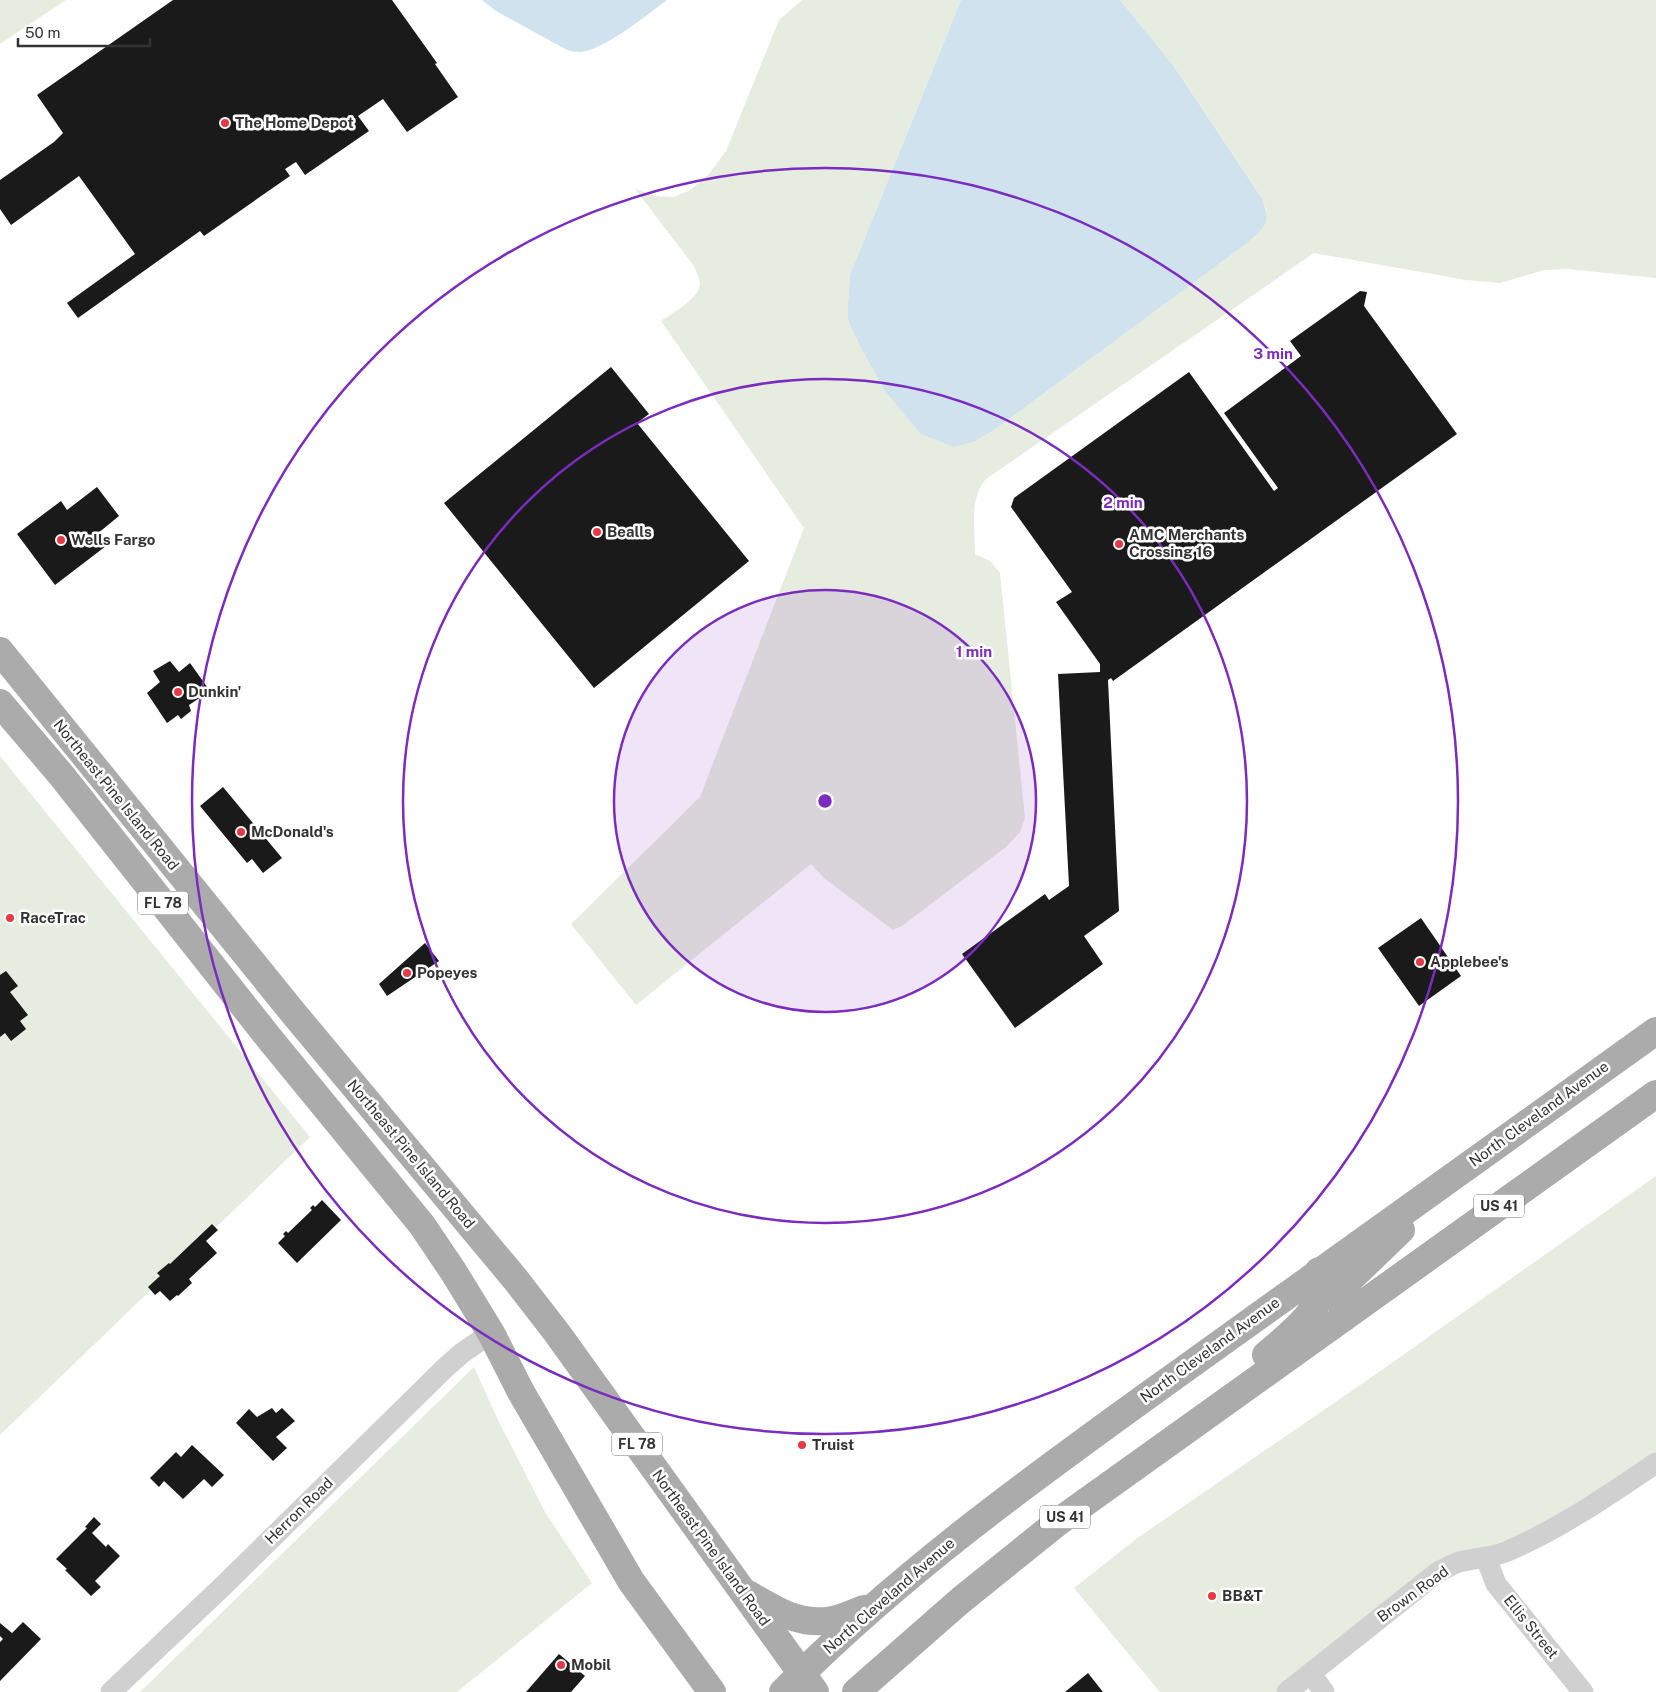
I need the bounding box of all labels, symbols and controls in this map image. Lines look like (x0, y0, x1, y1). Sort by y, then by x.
scale bar (18, 15, 150, 47)
text: 50 m (25, 24, 60, 41)
place label: The Home Depot (235, 114, 354, 131)
marker: The Home Depot (219, 117, 231, 129)
text: 3 min (1253, 345, 1293, 362)
text: 2 min (1103, 494, 1143, 511)
place label: Bealls (607, 523, 652, 540)
marker: Bealls (591, 526, 603, 538)
place label: AMC Merchants Crossing 16 (1129, 526, 1244, 560)
place label: Wells Fargo (71, 531, 156, 548)
marker: Wells Fargo (55, 534, 67, 546)
marker: AMC Merchants Crossing 16 (1113, 538, 1125, 550)
text: 1 min (956, 643, 992, 660)
place label: Dunkin' (188, 683, 242, 700)
marker: Dunkin' (172, 686, 184, 698)
street label: Northeast Pine Island Road (50, 716, 182, 873)
centre of rings (816, 792, 834, 810)
place label: McDonald's (251, 823, 334, 840)
marker: McDonald's (235, 826, 247, 838)
road number: FL 78 (138, 891, 188, 914)
place label: RaceTrac (20, 909, 86, 926)
marker: RaceTrac (4, 912, 16, 924)
place label: Applebee's (1430, 953, 1509, 970)
marker: Applebee's (1414, 956, 1426, 968)
place label: Popeyes (417, 964, 478, 981)
marker: Popeyes (401, 967, 413, 979)
street label: North Cleveland Avenue (1466, 1057, 1612, 1170)
street label: Northeast Pine Island Road (344, 1076, 479, 1231)
road number: US 41 (1474, 1194, 1524, 1218)
street label: North Cleveland Avenue (1137, 1293, 1283, 1406)
road number: FL 78 (612, 1432, 662, 1456)
place label: Truist (812, 1436, 854, 1453)
marker: Truist (796, 1439, 808, 1451)
street label: Northeast Pine Island Road (649, 1466, 774, 1629)
street label: Herron Road (261, 1474, 336, 1547)
road number: US 41 (1040, 1505, 1090, 1528)
street label: North Cleveland Avenue (820, 1534, 958, 1657)
street label: Brown Road (1374, 1562, 1452, 1625)
place label: BB&T (1222, 1587, 1263, 1604)
marker: BB&T (1206, 1590, 1218, 1602)
street label: Ellis Street (1501, 1592, 1562, 1662)
place label: Mobil (571, 1656, 611, 1673)
marker: Mobil (555, 1659, 567, 1671)

